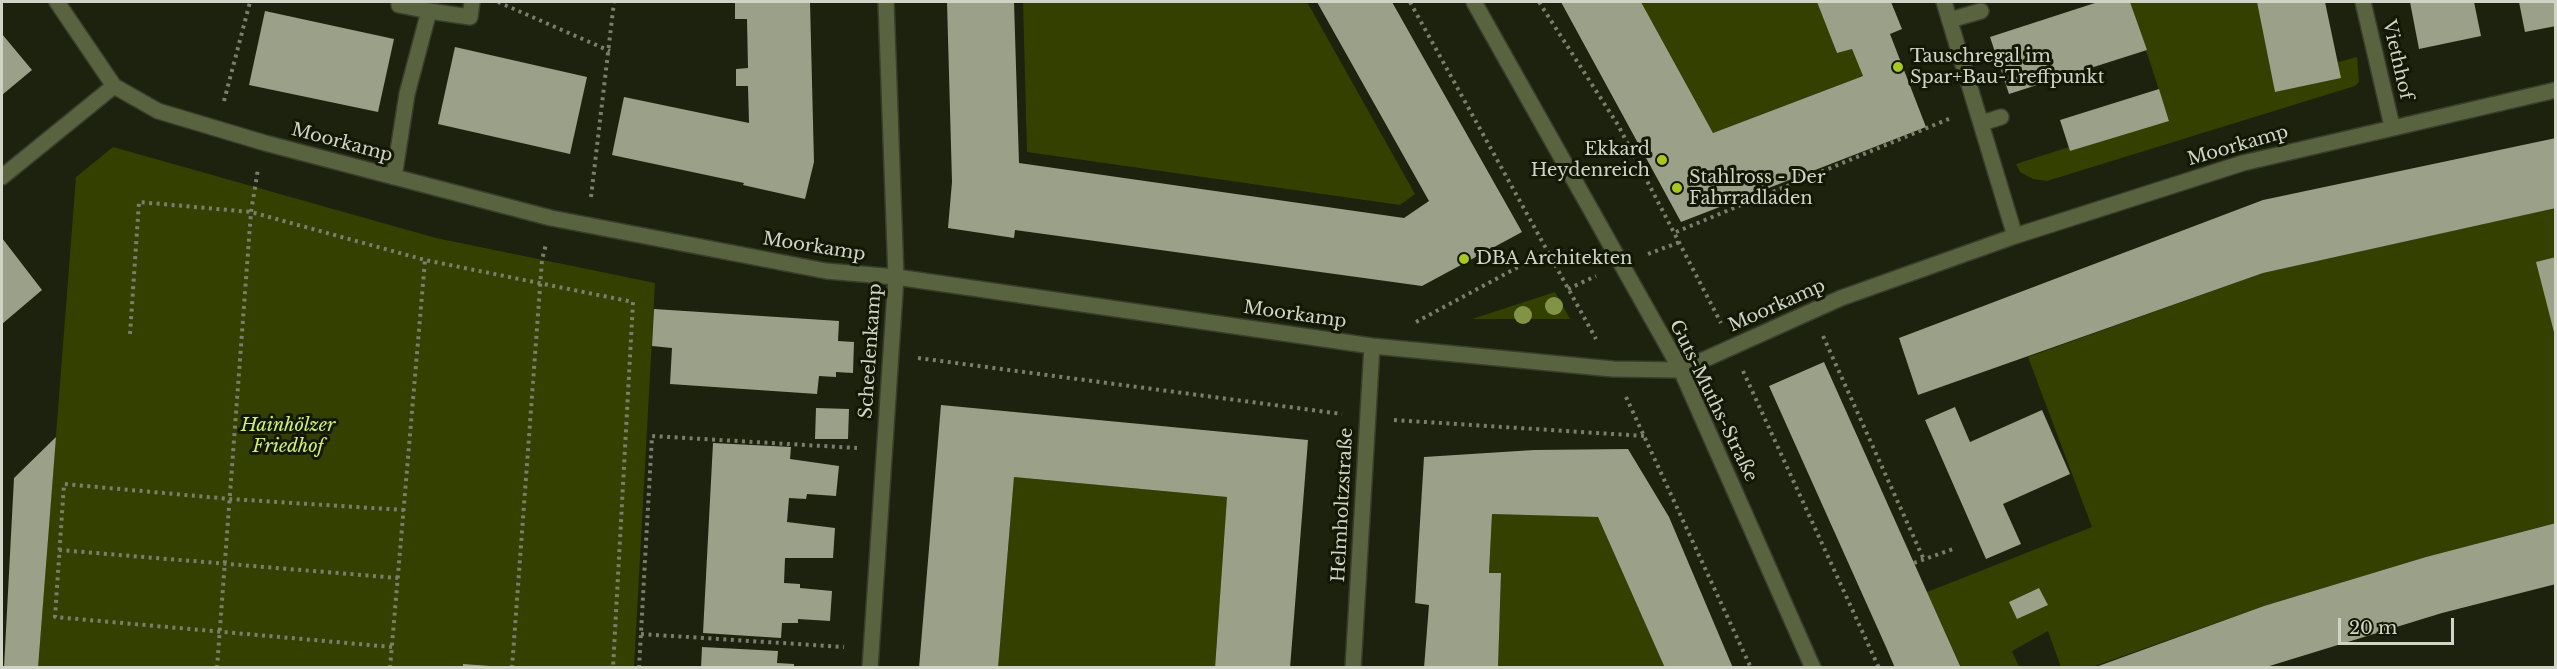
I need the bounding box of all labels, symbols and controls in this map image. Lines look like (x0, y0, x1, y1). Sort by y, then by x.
street label: Viethhof (2377, 18, 2417, 102)
place label: Tauschregal im Spar+Bau-Treffpunkt (1910, 46, 2104, 88)
marker: Tauschregal im Spar+Bau-Treffpunkt (1891, 60, 1905, 74)
street label: Moorkamp (289, 119, 395, 167)
street label: Moorkamp (2185, 121, 2291, 171)
place label: Ekkard Heydenreich (1531, 139, 1650, 182)
marker: Ekkard Heydenreich (1655, 153, 1669, 167)
place label: Stahlross - Der Fahrradladen (1689, 167, 1826, 210)
marker: Stahlross - Der Fahrradladen (1670, 181, 1684, 195)
street label: Moorkamp (761, 228, 867, 266)
place label: DBA Architekten (1476, 248, 1632, 270)
marker: DBA Architekten (1457, 252, 1471, 266)
street label: Moorkamp (1725, 275, 1829, 337)
street label: Scheelenkamp (856, 283, 886, 419)
street label: Moorkamp (1242, 297, 1348, 333)
street label: Guts-Muths-Straße (1664, 317, 1762, 485)
park label: Hainhölzer Friedhof (241, 415, 335, 458)
street label: Helmholtzstraße (1328, 427, 1358, 583)
scale bar (2341, 606, 2456, 644)
text: 20 m (2349, 617, 2397, 639)

